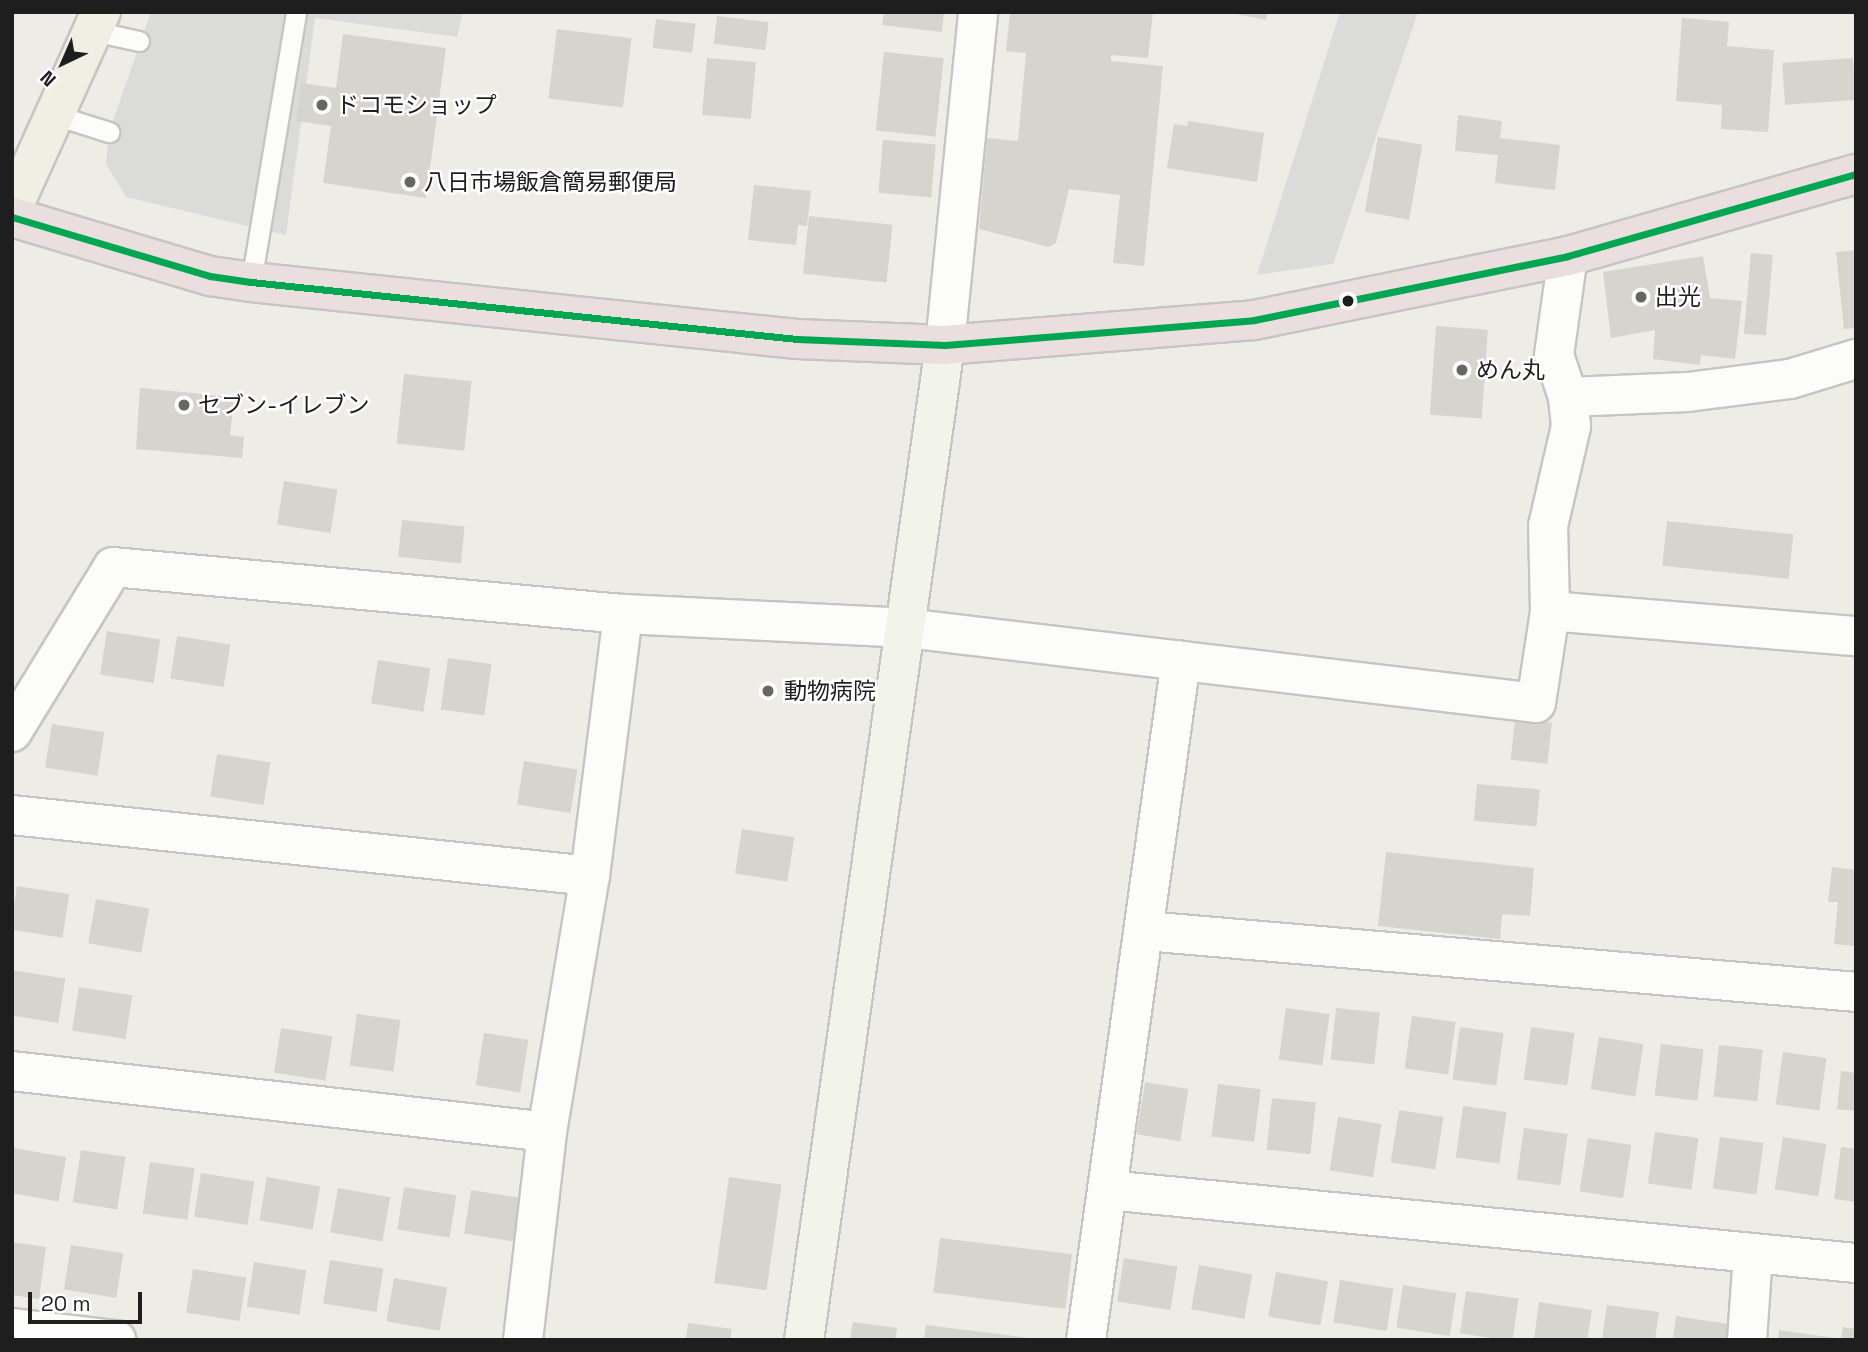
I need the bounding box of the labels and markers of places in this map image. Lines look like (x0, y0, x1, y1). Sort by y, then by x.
place label: ドコモショップ (336, 91, 497, 119)
marker: ドコモショップ (314, 97, 330, 113)
place label: 八日市場飯倉簡易郵便局 (424, 168, 677, 196)
marker: 八日市場飯倉簡易郵便局 (402, 174, 418, 190)
place label: 出光 (1655, 283, 1701, 311)
marker: 出光 (1633, 289, 1649, 305)
unlabelled marker (1341, 294, 1355, 308)
place label: めん丸 (1476, 356, 1545, 384)
marker: めん丸 (1454, 362, 1470, 378)
place label: セブン-イレブン (198, 391, 369, 419)
marker: セブン-イレブン (176, 397, 192, 413)
place label: 動物病院 (784, 677, 876, 705)
marker: 動物病院 (758, 681, 778, 701)

